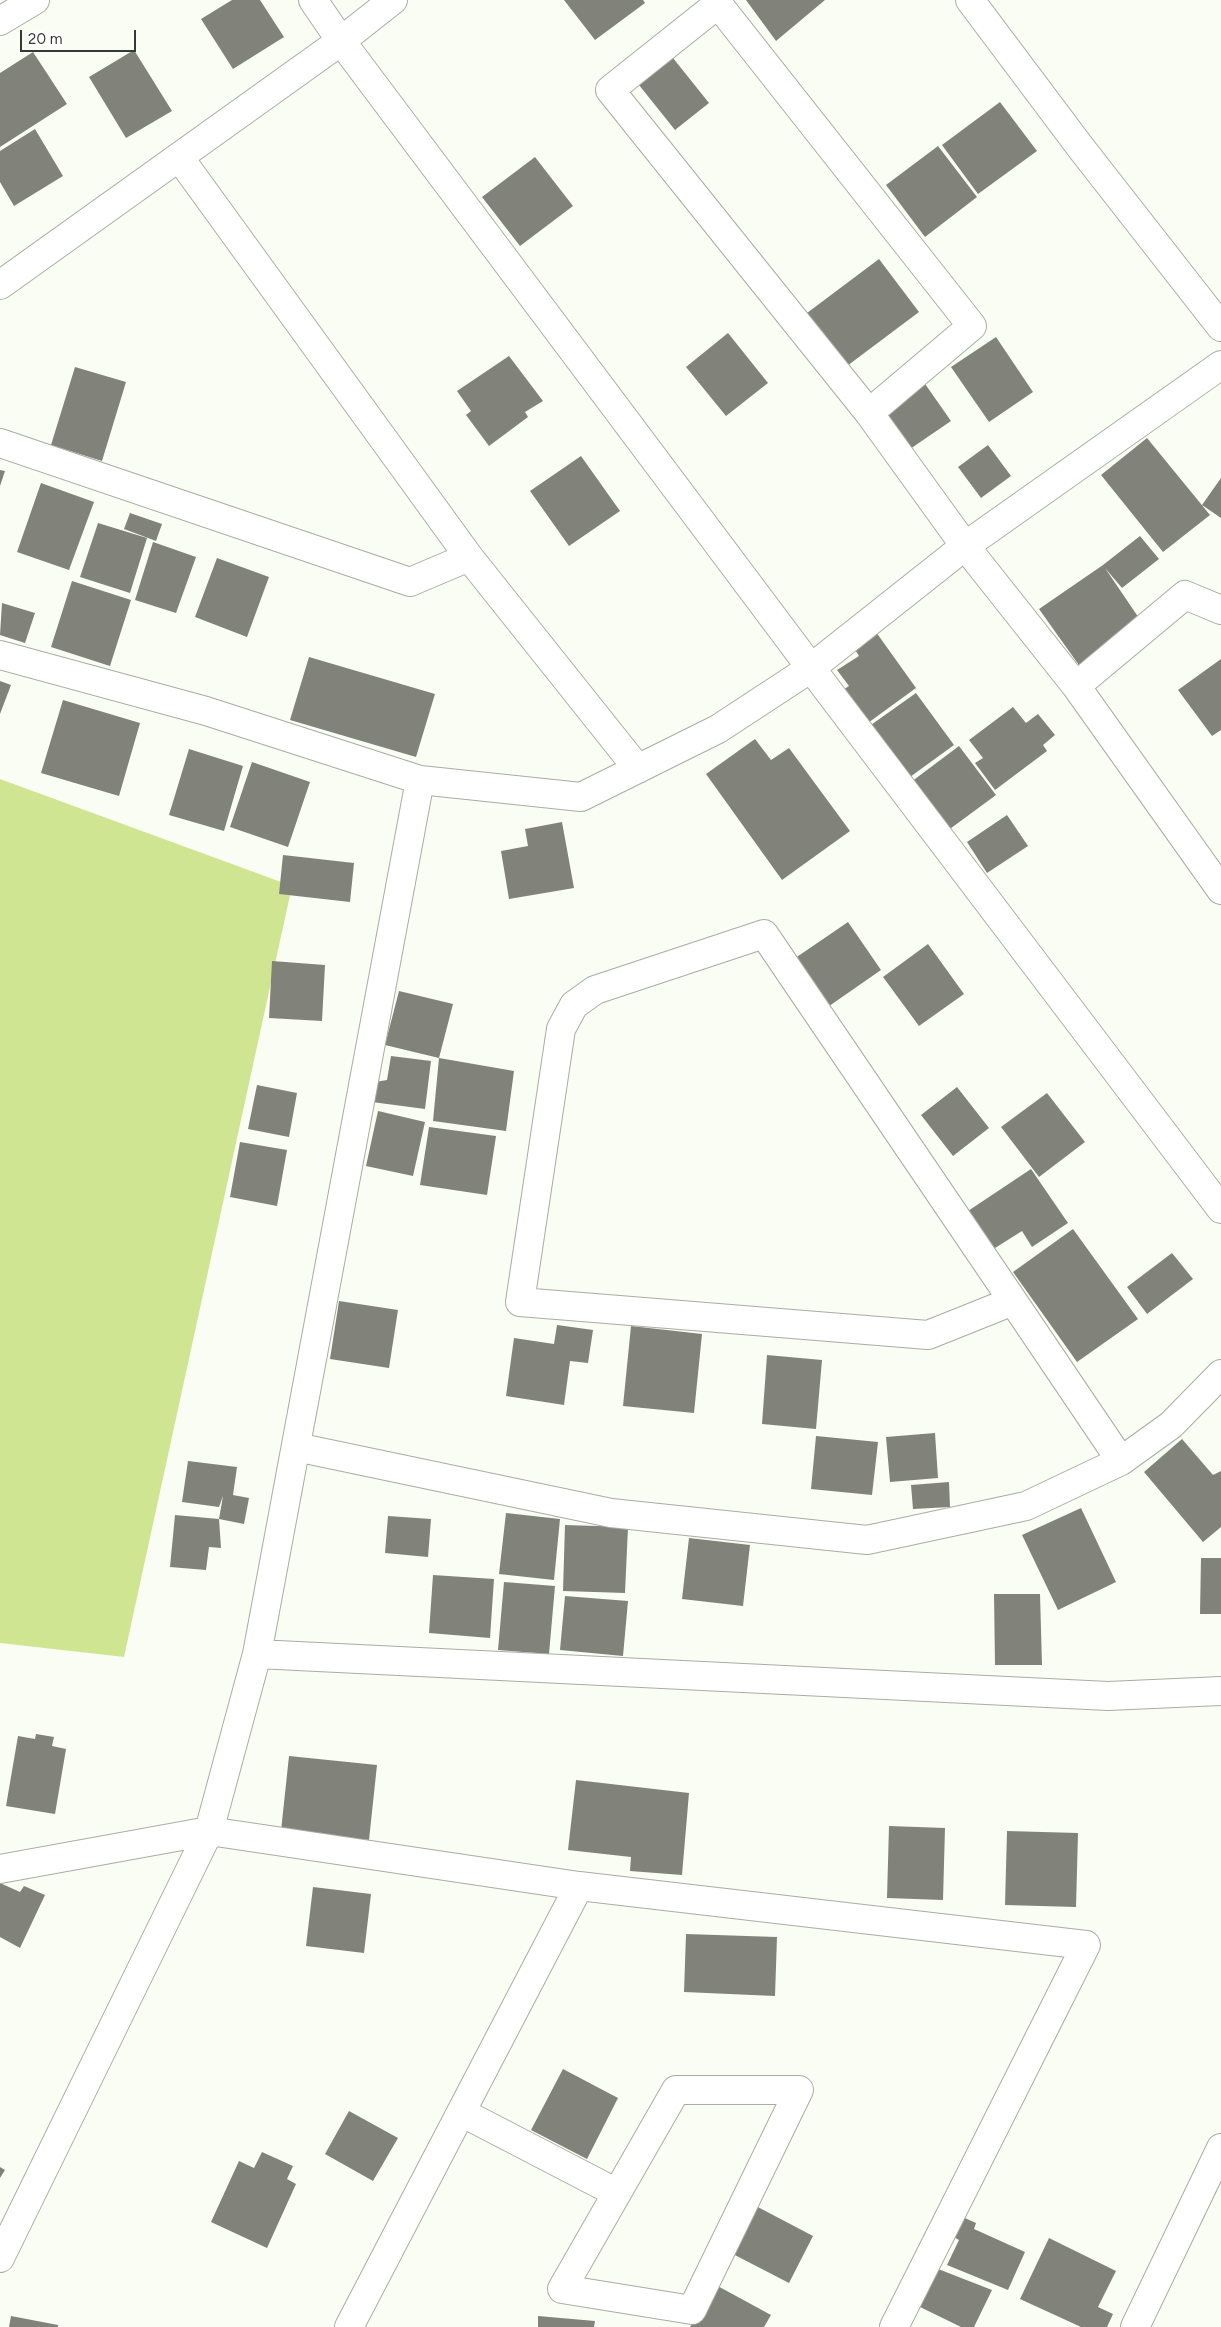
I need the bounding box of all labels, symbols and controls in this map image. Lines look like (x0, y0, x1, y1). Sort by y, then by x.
scale bar (22, 20, 139, 52)
text: 20 m (28, 30, 62, 48)

